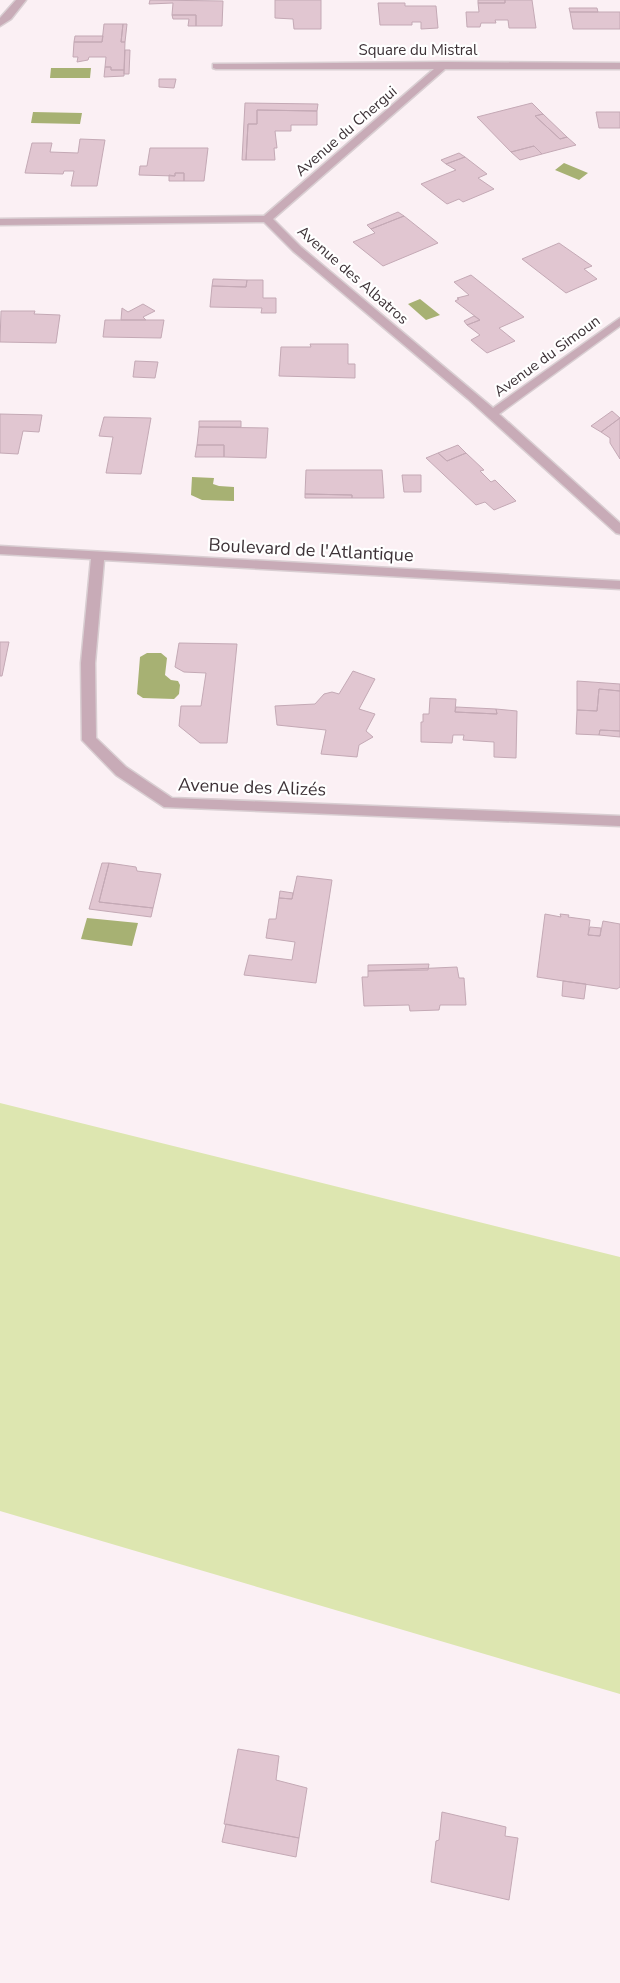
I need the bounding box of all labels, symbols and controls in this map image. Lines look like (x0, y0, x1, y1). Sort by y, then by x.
street label: Square du Mistral (359, 40, 478, 60)
street label: Avenue du Chergui (291, 81, 401, 181)
street label: Avenue des Albatros (293, 221, 413, 329)
street label: Avenue du Simoun (490, 311, 604, 401)
street label: Boulevard de l'Atlantique (208, 533, 414, 567)
street label: Avenue des Alizés (177, 772, 327, 802)

